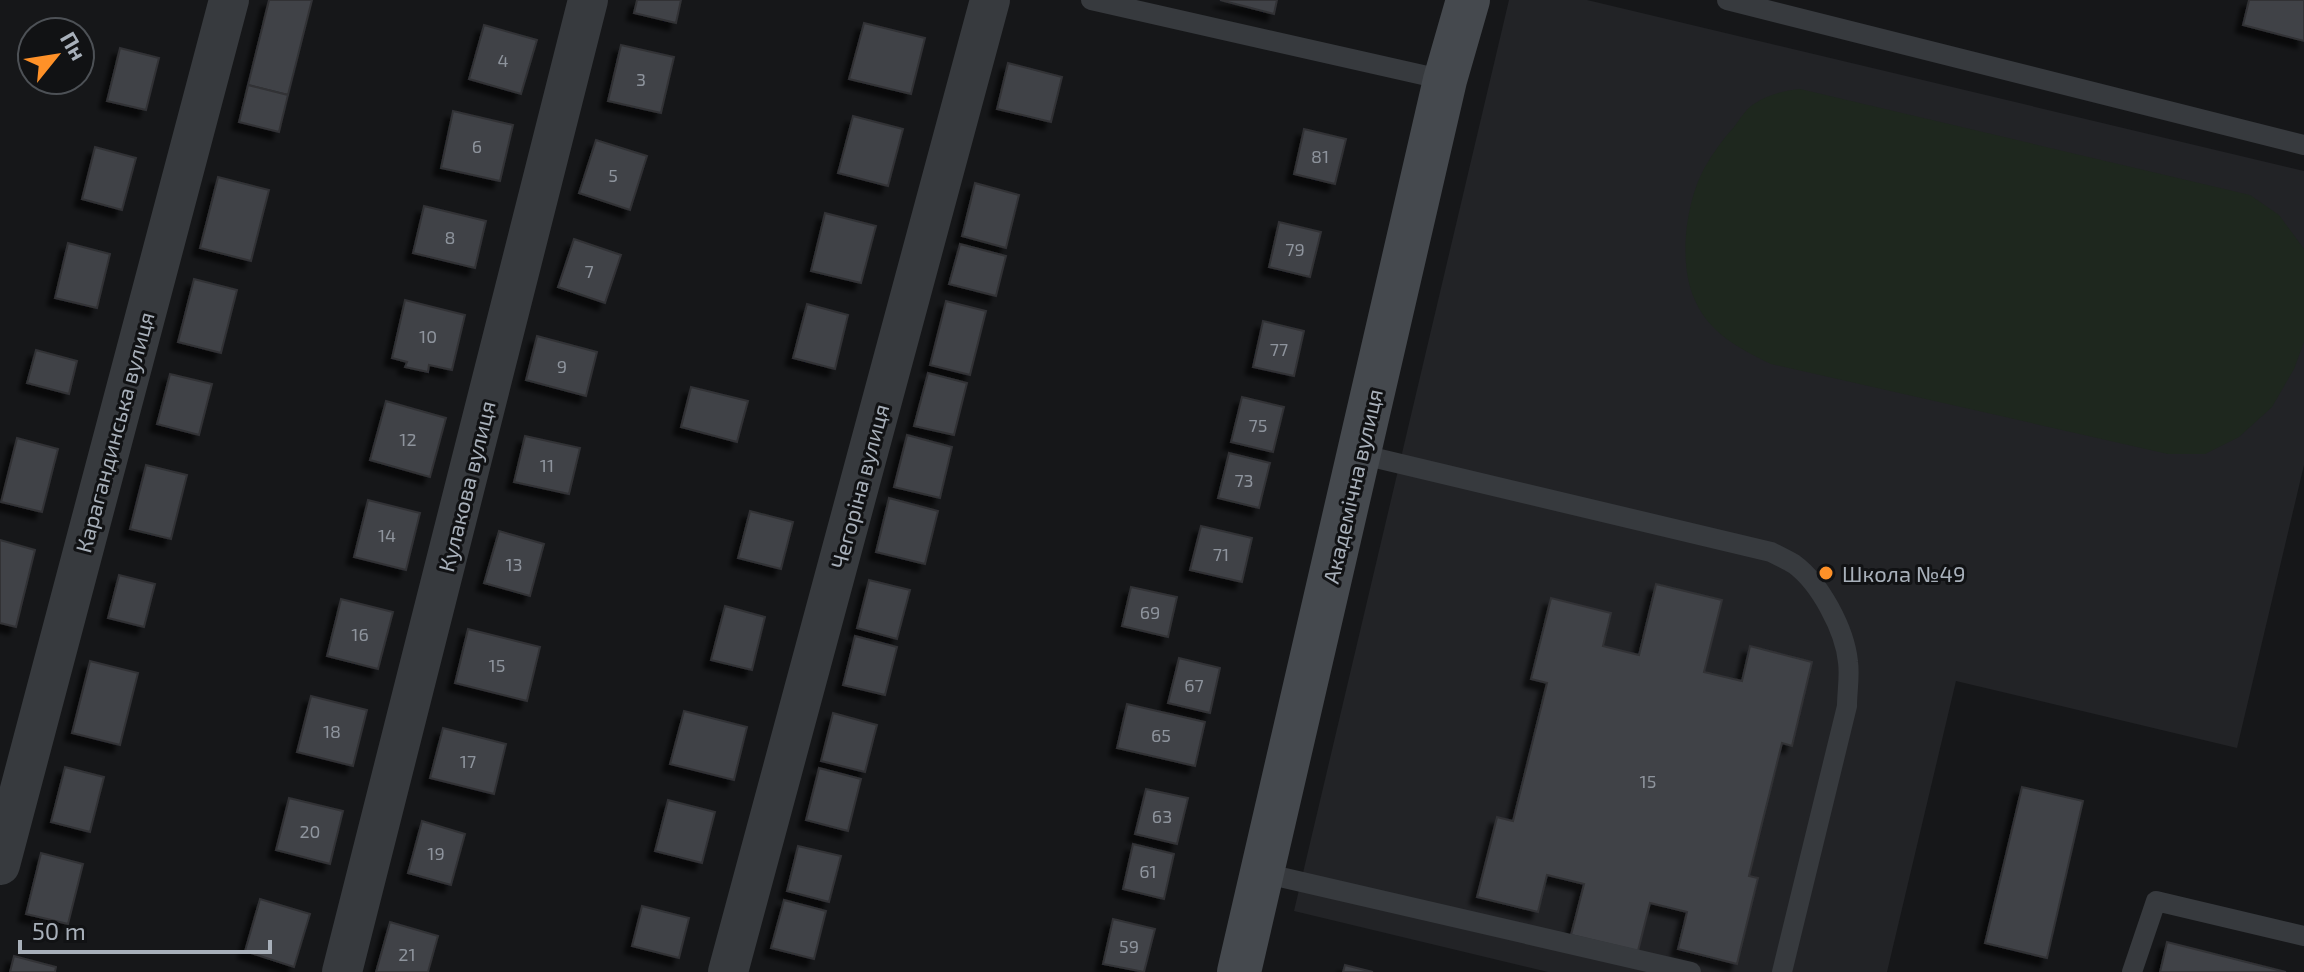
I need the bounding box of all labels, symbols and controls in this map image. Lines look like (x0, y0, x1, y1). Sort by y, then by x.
north arrow (16, 16, 96, 96)
text: Пн (56, 27, 93, 64)
house number: 4 (497, 49, 509, 71)
house number: 3 (636, 68, 646, 90)
house number: 6 (472, 135, 482, 157)
house number: 81 (1311, 145, 1329, 167)
house number: 5 (608, 164, 618, 186)
house number: 8 (445, 226, 455, 248)
house number: 79 (1285, 238, 1305, 260)
house number: 7 (584, 260, 594, 282)
street label: Карагандинська вулиця (69, 309, 160, 556)
house number: 10 (419, 325, 437, 347)
house number: 77 (1270, 338, 1288, 360)
house number: 9 (557, 355, 567, 377)
street label: Академічна вулиця (1317, 386, 1388, 586)
street label: Кулакова вулиця (432, 398, 501, 574)
street label: Чегоріна вулиця (824, 401, 894, 572)
house number: 75 (1249, 414, 1267, 436)
house number: 12 (399, 428, 417, 450)
house number: 11 (540, 454, 554, 476)
house number: 73 (1234, 469, 1254, 491)
house number: 14 (378, 524, 396, 546)
house number: 71 (1213, 543, 1229, 565)
house number: 13 (505, 553, 523, 575)
place label: Школа №49 (1842, 560, 1966, 586)
marker: Школа №49 (1817, 564, 1835, 582)
house number: 69 (1140, 601, 1160, 623)
house number: 16 (351, 623, 369, 645)
house number: 15 (489, 654, 505, 676)
house number: 67 (1184, 674, 1204, 696)
house number: 18 (323, 720, 341, 742)
house number: 65 (1151, 724, 1171, 746)
house number: 17 (460, 750, 476, 772)
house number: 15 (1640, 770, 1656, 792)
house number: 63 (1152, 805, 1172, 827)
house number: 20 (300, 820, 320, 842)
house number: 19 (427, 842, 445, 864)
house number: 61 (1139, 860, 1157, 882)
scale bar (20, 904, 270, 954)
text: 50 m (32, 916, 86, 945)
house number: 59 (1119, 935, 1139, 957)
house number: 21 (398, 943, 416, 965)

